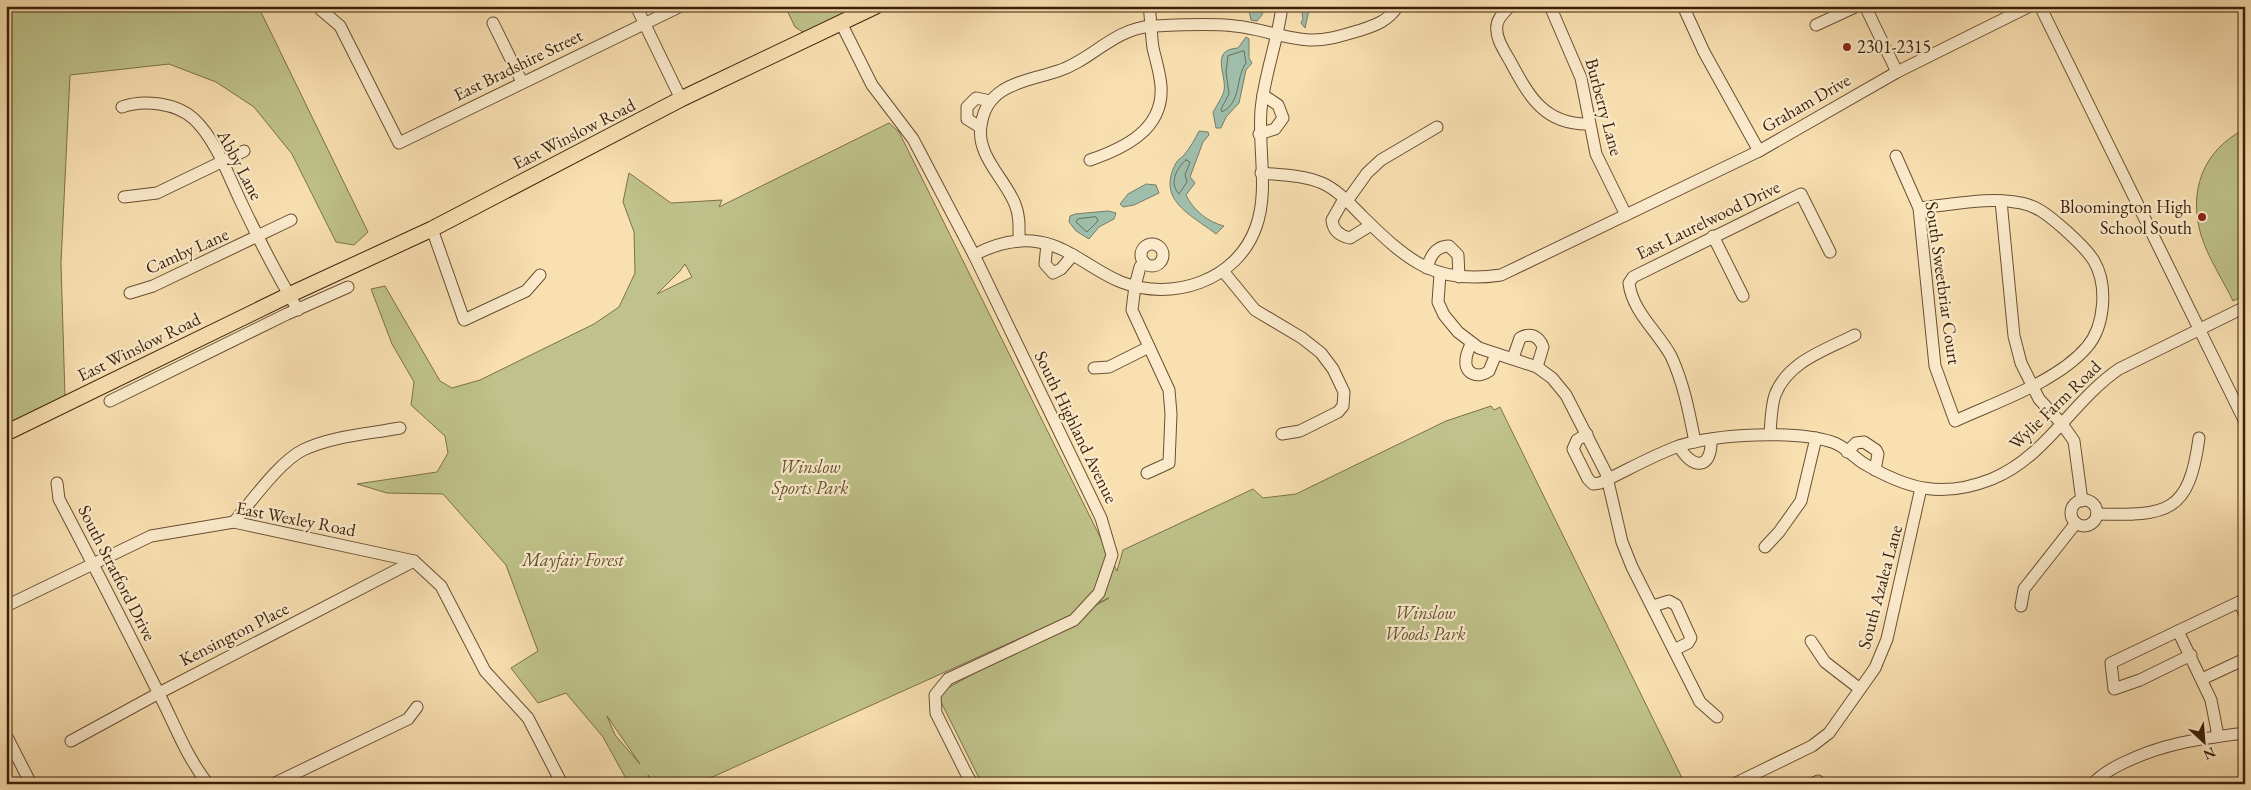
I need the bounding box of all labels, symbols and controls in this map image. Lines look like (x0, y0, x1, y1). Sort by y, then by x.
street label: East Bradshire Street (450, 23, 586, 106)
place label: 2301-2315 (1857, 35, 1931, 58)
marker: 2301-2315 (1841, 41, 1853, 53)
street label: Burberry Lane (1580, 56, 1629, 158)
street label: Graham Drive (1757, 68, 1854, 137)
street label: East Winslow Road (509, 92, 640, 174)
street label: Abby Lane (212, 125, 268, 204)
street label: East Laurelwood Drive (1632, 175, 1784, 264)
place label: Bloomington High School South (2060, 195, 2192, 239)
street label: South Sweetbriar Court (1921, 200, 1966, 366)
marker: Bloomington High School South (2196, 211, 2208, 223)
street label: Camby Lane (142, 222, 232, 279)
street label: East Winslow Road (73, 306, 205, 386)
street label: South Highland Avenue (1030, 347, 1123, 507)
street label: Wylie Farm Road (2004, 354, 2106, 454)
park label: Winslow Sports Park (771, 455, 848, 500)
street label: East Wexley Road (234, 496, 359, 542)
street label: South Stratford Drive (73, 501, 162, 645)
street label: South Azalea Lane (1852, 522, 1907, 652)
park label: Mayfair Forest (521, 548, 625, 572)
street label: Kensington Place (175, 596, 292, 671)
park label: Winslow Woods Park (1384, 601, 1466, 645)
north arrow (2178, 718, 2228, 768)
text: N (2200, 743, 2219, 765)

